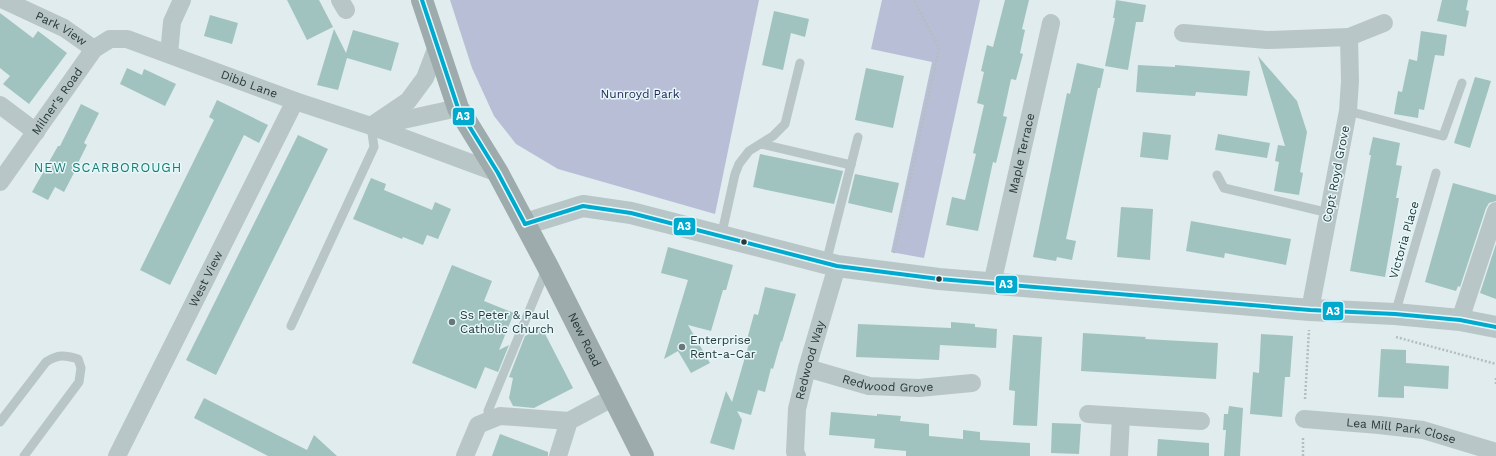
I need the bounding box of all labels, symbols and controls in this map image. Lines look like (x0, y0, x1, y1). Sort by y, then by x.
street label: Park View (33, 9, 90, 49)
street label: Milner's Road (29, 65, 86, 137)
street label: Dibb Lane (219, 67, 280, 101)
park label: Nunroyd Park (601, 87, 680, 101)
line badge: A3 (452, 107, 475, 126)
text: A3 (456, 110, 470, 123)
street label: Maple Terrace (1006, 112, 1037, 195)
street label: Copt Royd Grove (1320, 124, 1352, 224)
district label: NEW SCARBOROUGH (34, 160, 182, 175)
street label: Victoria Place (1386, 200, 1422, 280)
line badge: A3 (673, 217, 696, 236)
text: A3 (677, 220, 691, 233)
unlabelled marker (739, 237, 749, 247)
street label: West View (186, 249, 226, 309)
unlabelled marker (934, 274, 944, 284)
line badge: A3 (995, 275, 1018, 294)
text: A3 (999, 278, 1013, 291)
line badge: A3 (1322, 301, 1344, 321)
text: A3 (1326, 305, 1340, 318)
place label: Ss Peter & Paul Catholic Church (460, 308, 554, 336)
street label: New Road (565, 310, 604, 369)
marker: Ss Peter & Paul Catholic Church (447, 317, 457, 327)
street label: Redwood Way (792, 318, 828, 401)
place label: Enterprise Rent-a-Car (690, 333, 756, 361)
marker: Enterprise Rent-a-Car (677, 342, 687, 352)
street label: Redwood Grove (841, 372, 934, 395)
street label: Lea Mill Park Close (1346, 415, 1458, 447)

